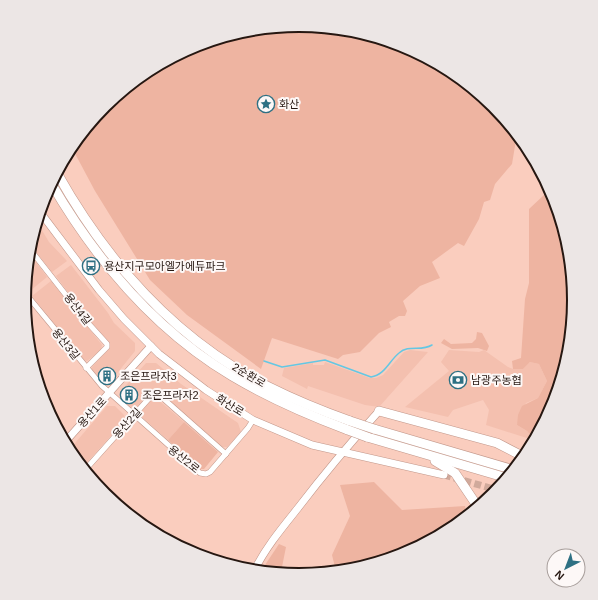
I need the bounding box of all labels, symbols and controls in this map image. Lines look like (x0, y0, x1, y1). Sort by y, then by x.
place icon: 화산 (256, 94, 276, 114)
place label: 화산 (279, 98, 299, 110)
bus stop icon: 용산지구모아엘가에듀파크 (81, 256, 101, 276)
place label: 용산지구모아엘가에듀파크 (104, 260, 225, 272)
street label: 용산4길 (62, 291, 94, 327)
street label: 용산3길 (50, 326, 82, 362)
street label: 2순환로 (230, 360, 268, 390)
building icon: 조은프라자3 (97, 366, 117, 386)
place label: 조은프라자3 (120, 370, 177, 382)
bank icon: 남광주농협 (448, 370, 468, 390)
place label: 남광주농협 (471, 374, 522, 386)
building icon: 조은프라자2 (119, 385, 139, 405)
place label: 조은프라자2 (142, 389, 199, 401)
street label: 화산로 (214, 392, 246, 418)
street label: 용산1로 (75, 394, 109, 430)
street label: 용산2길 (110, 405, 144, 441)
street label: 용산2로 (166, 443, 202, 475)
north arrow (546, 548, 586, 588)
text: N (552, 568, 566, 583)

